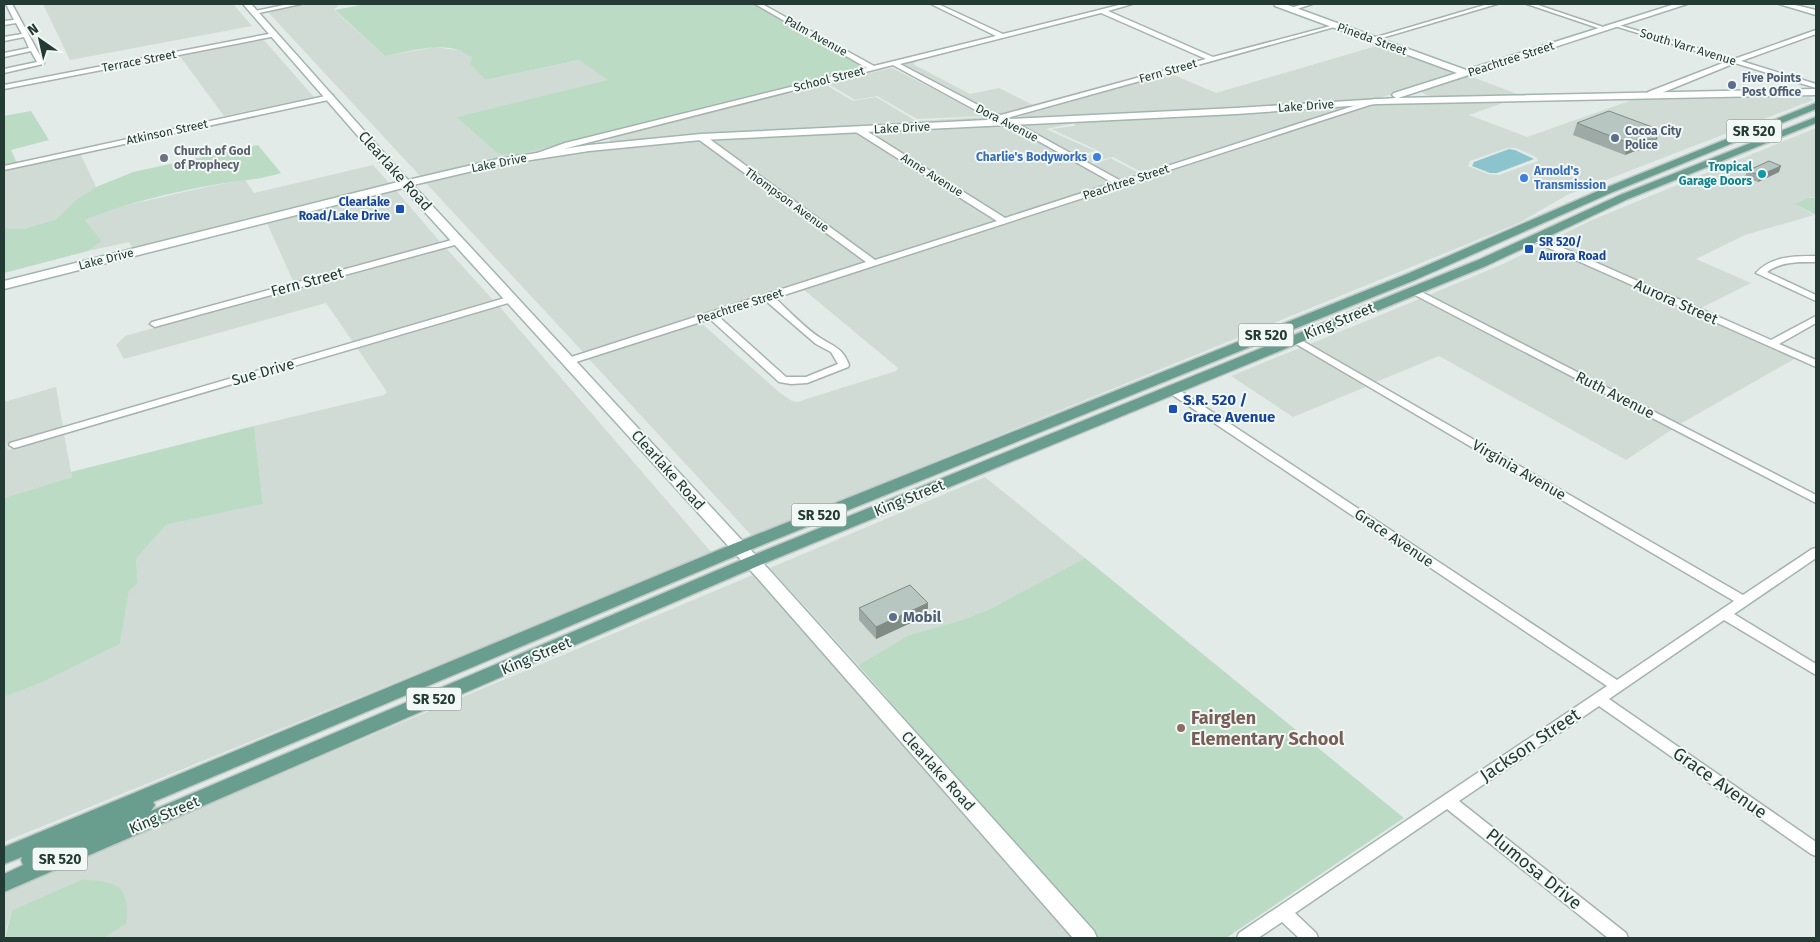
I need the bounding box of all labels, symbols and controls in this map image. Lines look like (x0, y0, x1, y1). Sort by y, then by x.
street label: Palm Avenue (782, 13, 850, 59)
north arrow (15, 15, 65, 65)
text: N (24, 20, 42, 39)
street label: Pineda Street (1335, 20, 1409, 58)
street label: South Varr Avenue (1638, 26, 1738, 68)
street label: Peachtree Street (1466, 38, 1556, 80)
street label: Terrace Street (101, 47, 178, 75)
street label: Fern Street (1138, 56, 1199, 86)
street label: School Street (792, 63, 867, 95)
place label: Five Points Post Office (1742, 71, 1801, 99)
marker: Five Points Post Office (1726, 79, 1738, 91)
street label: Lake Drive (1277, 97, 1335, 115)
street label: Dora Avenue (973, 101, 1041, 145)
street label: Atkinson Street (125, 116, 210, 147)
street label: Lake Drive (874, 120, 930, 136)
road number: SR 520 (1726, 120, 1782, 142)
place label: Cocoa City Police (1625, 124, 1682, 152)
street label: Clearlake Road (354, 127, 436, 215)
marker: Cocoa City Police (1609, 132, 1621, 144)
place label: Church of God of Prophecy (174, 144, 251, 172)
street label: Anne Avenue (898, 150, 966, 200)
place label: Charlie's Bodyworks (976, 150, 1087, 164)
street label: Lake Drive (470, 151, 528, 175)
marker: Charlie's Bodyworks (1091, 151, 1103, 163)
marker: Church of God of Prophecy (158, 152, 170, 164)
place label: Tropical Garage Doors (1679, 160, 1752, 188)
street label: Peachtree Street (1081, 161, 1171, 203)
place label: Arnold's Transmission (1533, 164, 1606, 192)
street label: Thompson Avenue (742, 165, 832, 235)
marker: Tropical Garage Doors (1756, 168, 1768, 180)
marker: Arnold's Transmission (1518, 172, 1530, 184)
place label: Clearlake Road/Lake Drive (299, 195, 390, 223)
marker: Clearlake Road/Lake Drive (394, 203, 406, 215)
place label: SR 520/ Aurora Road (1538, 235, 1606, 263)
marker: SR 520/ Aurora Road (1523, 243, 1535, 255)
street label: Lake Drive (77, 245, 135, 273)
street label: Fern Street (269, 264, 346, 300)
street label: Aurora Street (1631, 276, 1721, 329)
street label: Peachtree Street (695, 285, 785, 327)
street label: King Street (1301, 299, 1377, 343)
road number: SR 520 (1238, 324, 1294, 346)
street label: Sue Drive (230, 354, 296, 390)
street label: Ruth Avenue (1573, 368, 1657, 422)
place label: S.R. 520 / Grace Avenue (1183, 391, 1275, 426)
marker: S.R. 520 / Grace Avenue (1167, 403, 1179, 415)
street label: Clearlake Road (627, 426, 709, 514)
street label: Virginia Avenue (1469, 436, 1569, 504)
street label: King Street (871, 476, 947, 520)
road number: SR 520 (792, 504, 846, 526)
street label: Grace Avenue (1351, 505, 1437, 571)
place label: Mobil (903, 608, 942, 626)
marker: Mobil (887, 611, 899, 623)
street label: King Street (498, 633, 574, 679)
road number: SR 520 (406, 688, 462, 711)
street label: Jackson Street (1476, 703, 1585, 787)
place label: Fairglen Elementary School (1191, 707, 1345, 750)
marker: Fairglen Elementary School (1175, 722, 1187, 734)
street label: Clearlake Road (897, 727, 979, 815)
street label: Grace Avenue (1669, 742, 1771, 824)
street label: King Street (126, 792, 202, 838)
street label: Plumosa Drive (1482, 824, 1586, 914)
road number: SR 520 (32, 848, 88, 871)

